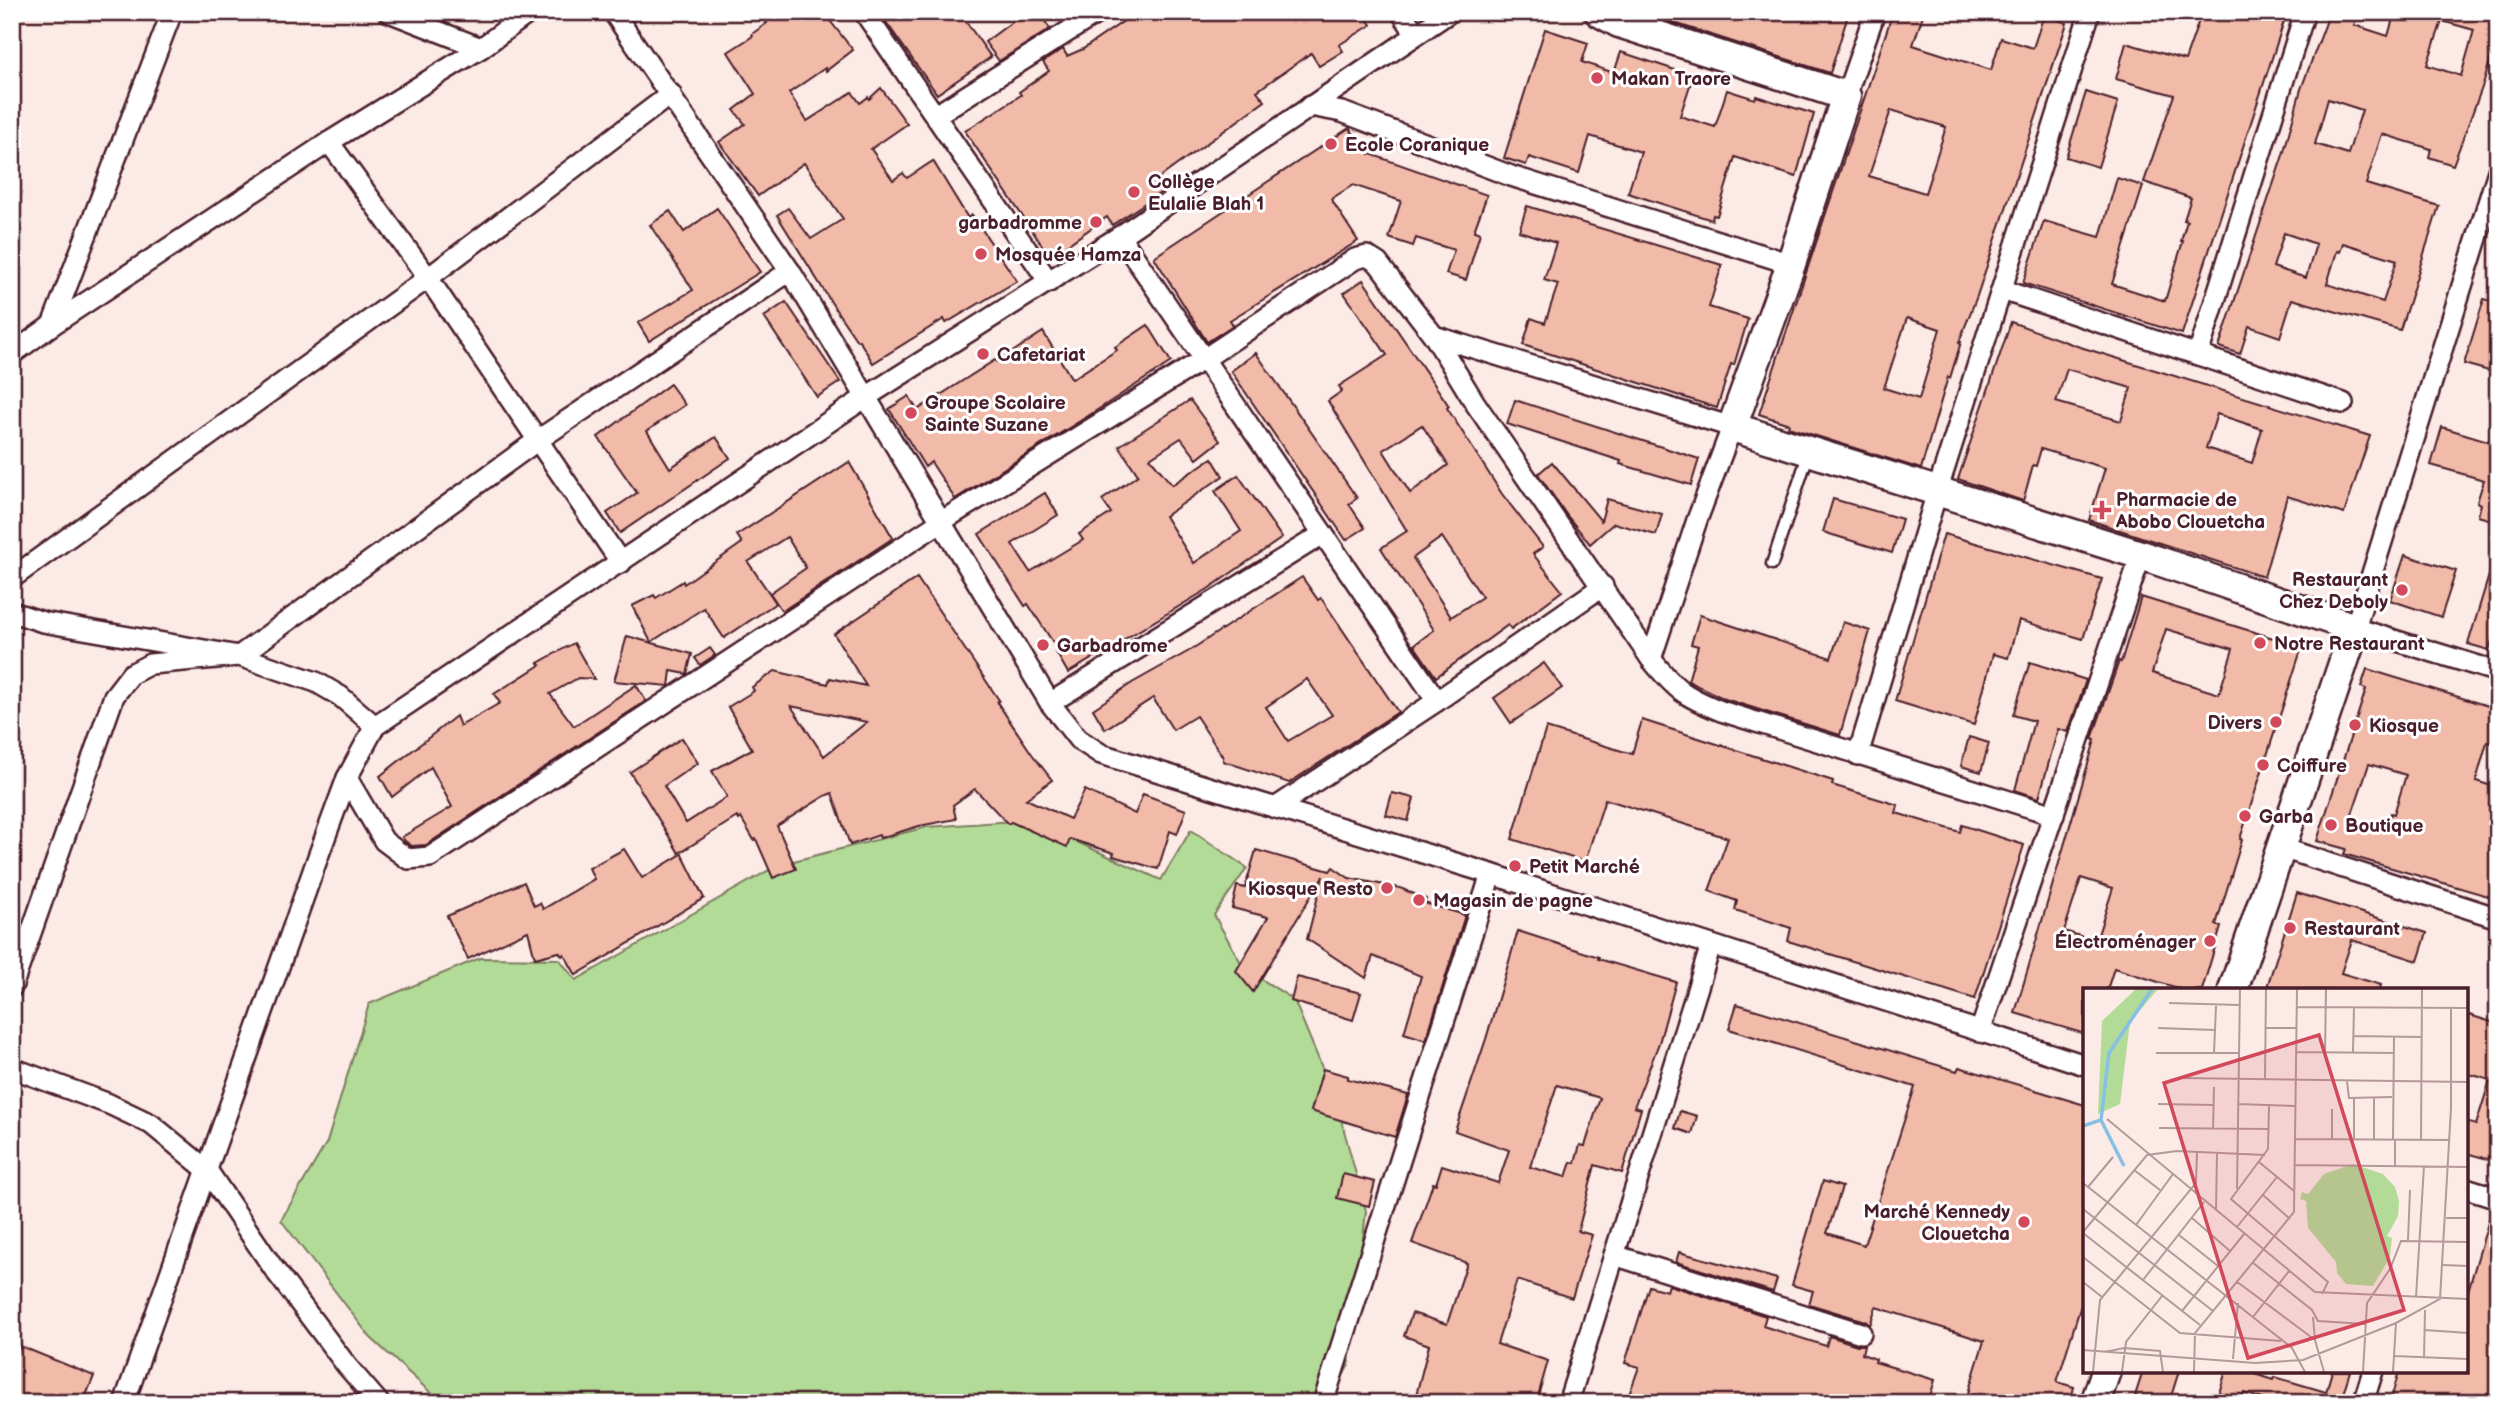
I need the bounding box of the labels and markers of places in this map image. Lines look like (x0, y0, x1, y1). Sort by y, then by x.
place label: Makan Traore (1611, 68, 1731, 91)
marker: Makan Traore (1589, 70, 1605, 86)
place label: Ecole Coranique (1345, 134, 1489, 157)
marker: Ecole Coranique (1323, 136, 1339, 152)
place label: Collège Eulalie Blah 1 (1148, 171, 1264, 216)
marker: Collège Eulalie Blah 1 (1126, 184, 1142, 200)
place label: garbadromme (958, 212, 1082, 235)
marker: garbadromme (1088, 214, 1104, 230)
place label: Mosquée Hamza (995, 244, 1141, 267)
marker: Mosquée Hamza (973, 246, 989, 262)
place label: Cafetariat (997, 344, 1086, 367)
marker: Cafetariat (975, 346, 991, 362)
place label: Groupe Scolaire Sainte Suzane (925, 392, 1066, 437)
marker: Groupe Scolaire Sainte Suzane (903, 405, 919, 421)
place label: Pharmacie de Abobo Clouetcha (2115, 489, 2265, 534)
marker: Pharmacie de Abobo Clouetcha (2094, 502, 2110, 518)
place label: Restaurant Chez Deboly (2279, 569, 2389, 614)
marker: Restaurant Chez Deboly (2394, 582, 2410, 598)
place label: Notre Restaurant (2274, 633, 2425, 656)
place label: Garbadrome (1057, 635, 1168, 658)
marker: Notre Restaurant (2252, 635, 2268, 651)
marker: Garbadrome (1035, 637, 1051, 653)
place label: Divers (2208, 712, 2262, 735)
marker: Divers (2268, 714, 2284, 730)
place label: Kiosque (2369, 715, 2439, 738)
marker: Kiosque (2347, 717, 2363, 733)
place label: Coiffure (2277, 755, 2347, 778)
marker: Coiffure (2255, 757, 2271, 773)
place label: Garba (2259, 806, 2314, 829)
marker: Garba (2237, 808, 2253, 824)
place label: Boutique (2345, 815, 2423, 838)
marker: Boutique (2323, 817, 2339, 833)
place label: Petit Marché (1529, 856, 1640, 879)
marker: Petit Marché (1507, 858, 1523, 874)
place label: Kiosque Resto (1248, 878, 1373, 901)
marker: Kiosque Resto (1379, 880, 1395, 896)
place label: Magasin de pagne (1433, 890, 1593, 913)
marker: Magasin de pagne (1411, 892, 1427, 908)
place label: Restaurant (2304, 918, 2401, 941)
marker: Restaurant (2282, 920, 2298, 936)
place label: Électroménager (2055, 930, 2196, 954)
marker: Électroménager (2202, 933, 2218, 949)
place label: Marché Kennedy Clouetcha (1863, 1201, 2010, 1246)
marker: Marché Kennedy Clouetcha (2016, 1214, 2032, 1230)

